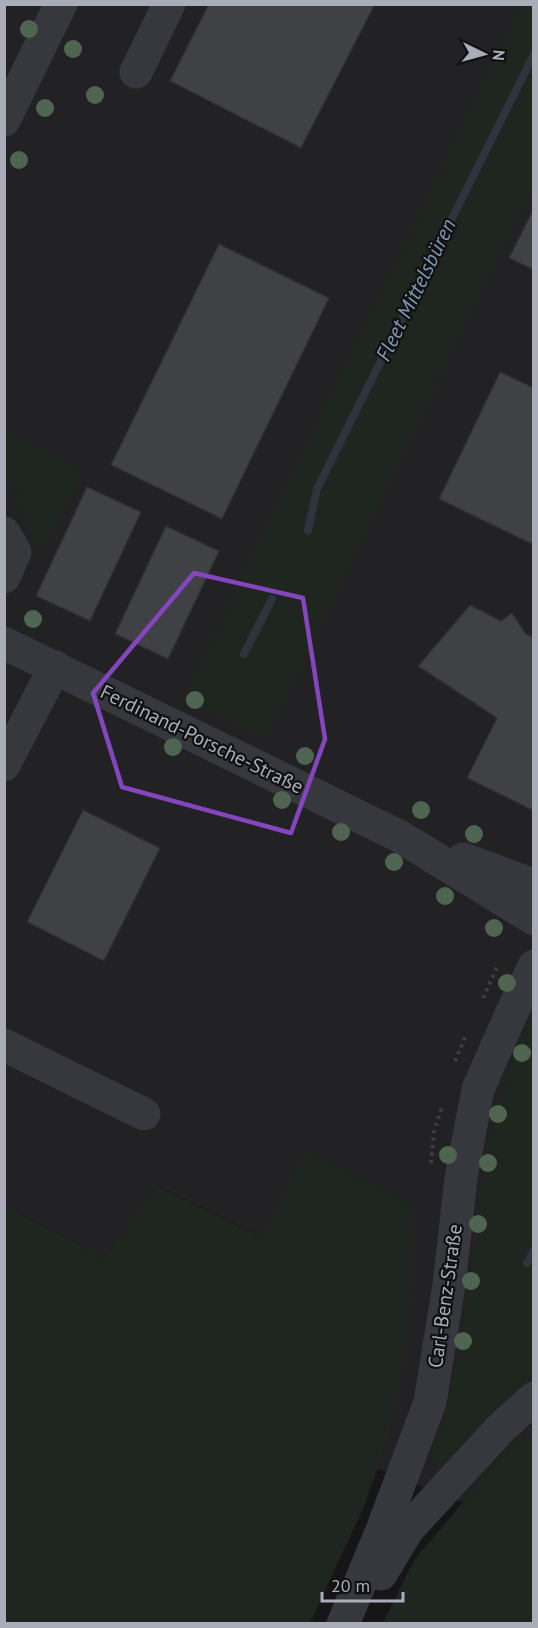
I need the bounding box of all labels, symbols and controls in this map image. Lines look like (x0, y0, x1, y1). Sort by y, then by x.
north arrow (454, 24, 514, 84)
text: N (489, 49, 509, 61)
water label: Fleet Mittelsbüren (369, 214, 462, 365)
street label: Ferdinand-Porsche-Straße (96, 678, 308, 800)
street label: Carl-Benz-Straße (422, 1222, 468, 1370)
scale bar (322, 1565, 403, 1603)
text: 20 m (331, 1574, 370, 1597)

